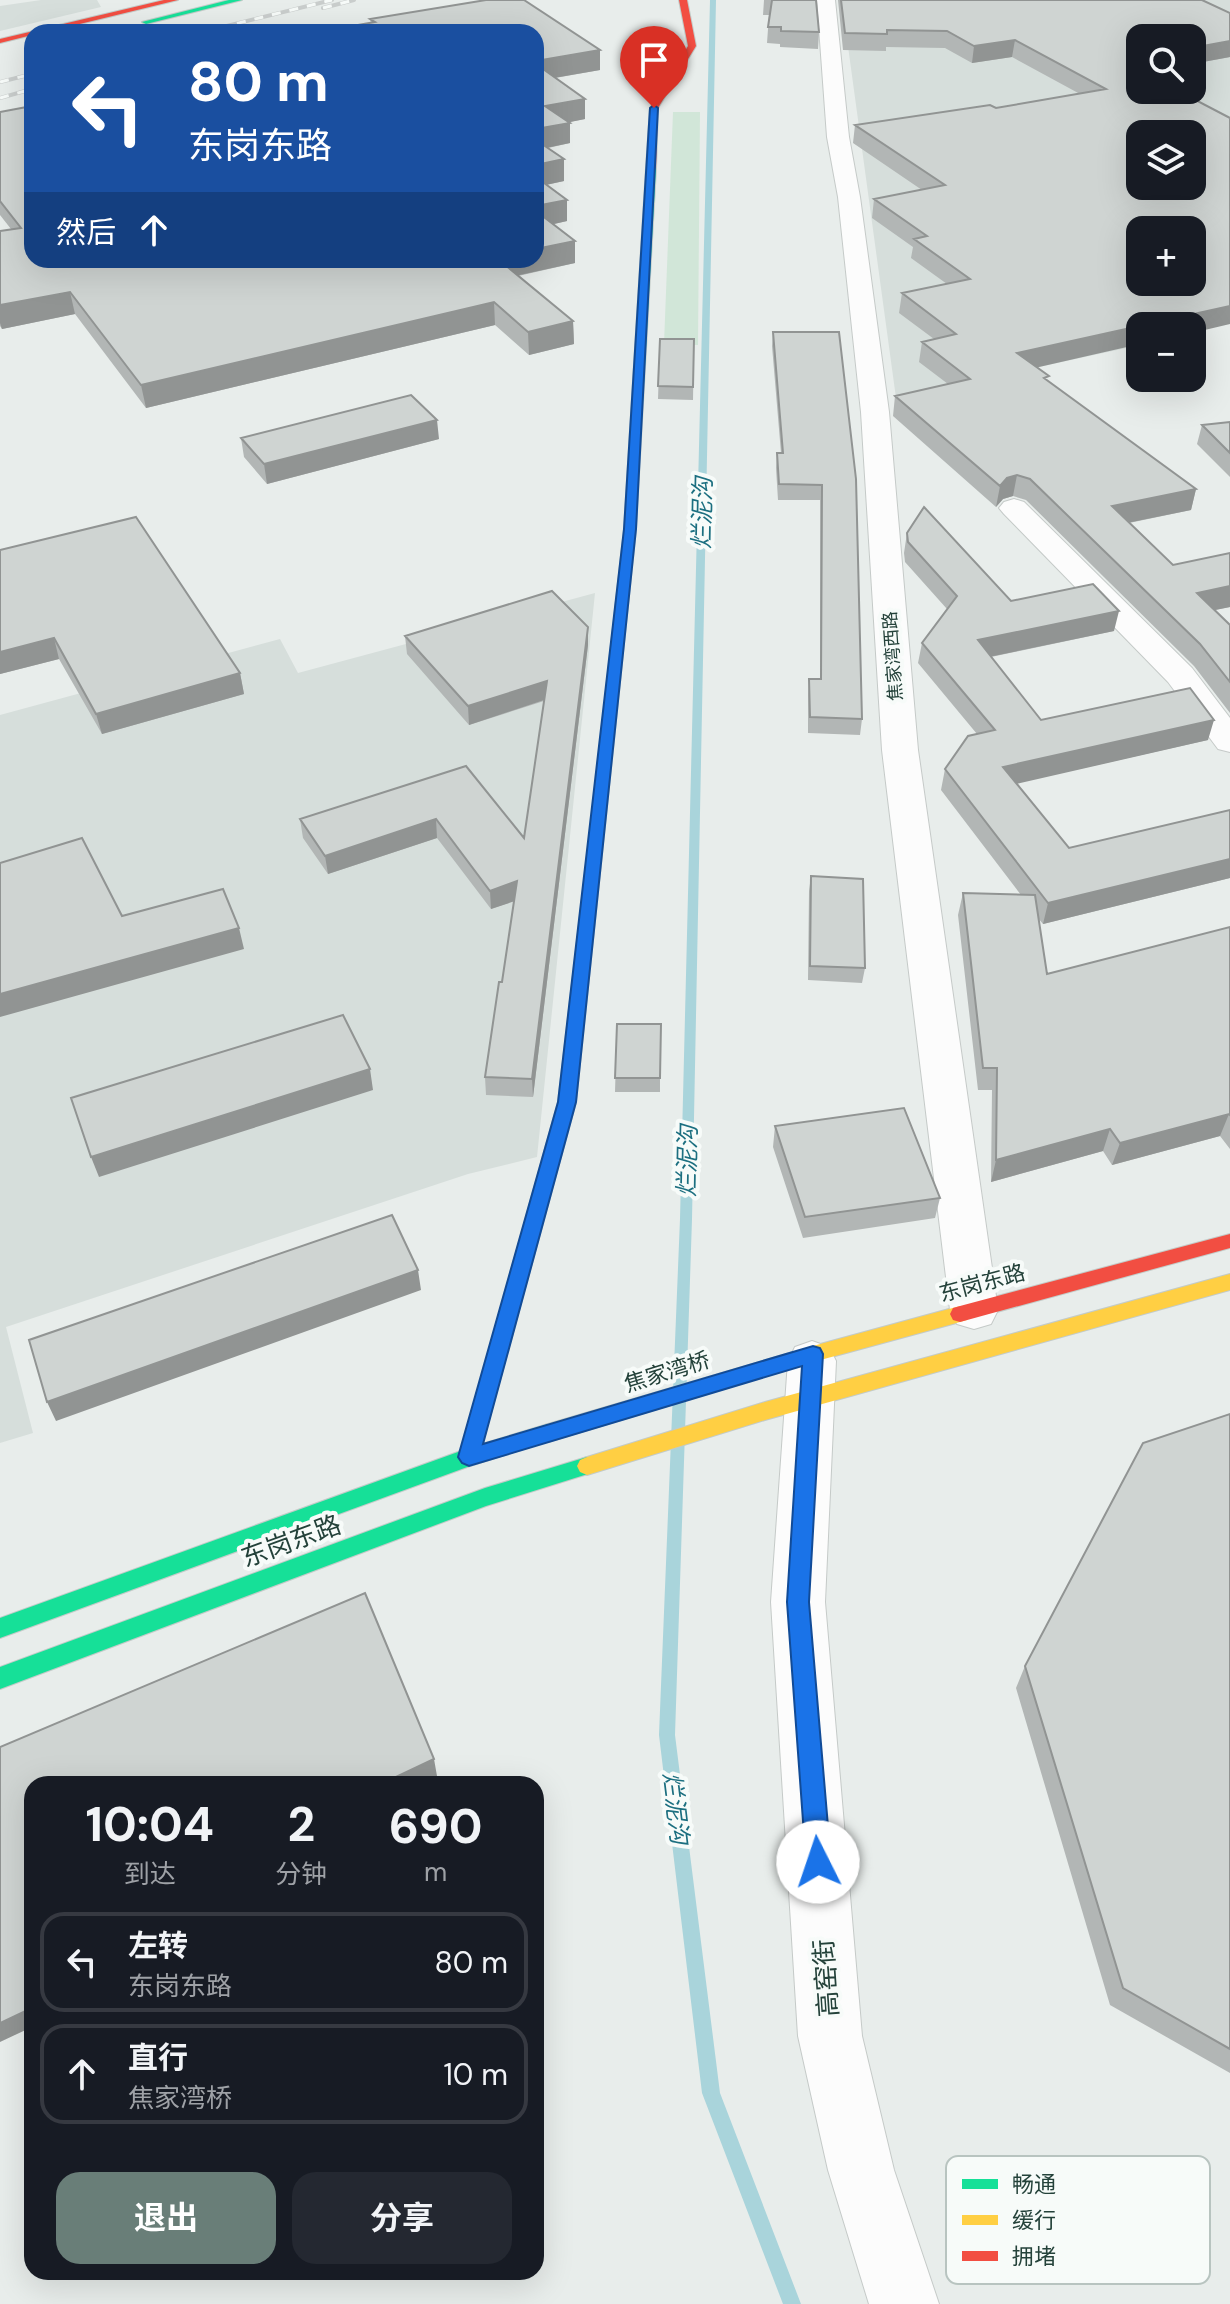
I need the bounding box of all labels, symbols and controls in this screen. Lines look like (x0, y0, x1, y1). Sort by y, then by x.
map controls (1126, 24, 1206, 392)
button: search (1126, 24, 1206, 104)
pin (620, 26, 688, 108)
icon: arrive (632, 38, 676, 82)
text: 80 m (188, 45, 329, 118)
icon: left (56, 56, 160, 160)
button: layers (1126, 120, 1206, 200)
text: 东岗东路 (188, 122, 332, 169)
icon: ahead (132, 208, 176, 252)
text: 然后 (56, 213, 116, 252)
button: + (1126, 216, 1206, 296)
button: − (1126, 312, 1206, 392)
water label: 烂泥沟 (686, 474, 718, 549)
street label: 焦家湾西路 (878, 610, 908, 702)
water label: 烂泥沟 (671, 1122, 703, 1197)
street label: 东岗东路 (936, 1258, 1028, 1308)
street label: 焦家湾桥 (621, 1345, 713, 1399)
street label: 东岗东路 (236, 1507, 346, 1575)
water label: 烂泥沟 (656, 1770, 696, 1849)
text: 10:04 (85, 1793, 214, 1856)
text: 2 (287, 1793, 315, 1856)
text: 690 (389, 1795, 483, 1858)
position arrow (776, 1820, 860, 1904)
text: m (424, 1855, 447, 1889)
text: 到达 (124, 1857, 176, 1891)
text: 分钟 (275, 1857, 327, 1891)
text: 左转 (128, 1926, 188, 1965)
street label: 高窑街 (806, 1938, 846, 2018)
icon: left (60, 1940, 104, 1984)
text: 80 m (435, 1943, 508, 1982)
text: 东岗东路 (128, 1969, 232, 2003)
text: 直行 (128, 2038, 188, 2077)
icon: ahead (60, 2052, 104, 2096)
text: 10 m (443, 2055, 508, 2094)
text: 焦家湾桥 (128, 2081, 232, 2115)
legend (946, 2156, 1210, 2284)
text: 畅通 (1012, 2170, 1056, 2199)
button: 退出 (56, 2172, 276, 2264)
button: 分享 (292, 2172, 512, 2264)
text: 缓行 (1012, 2206, 1056, 2235)
text: 拥堵 (1012, 2242, 1056, 2271)

